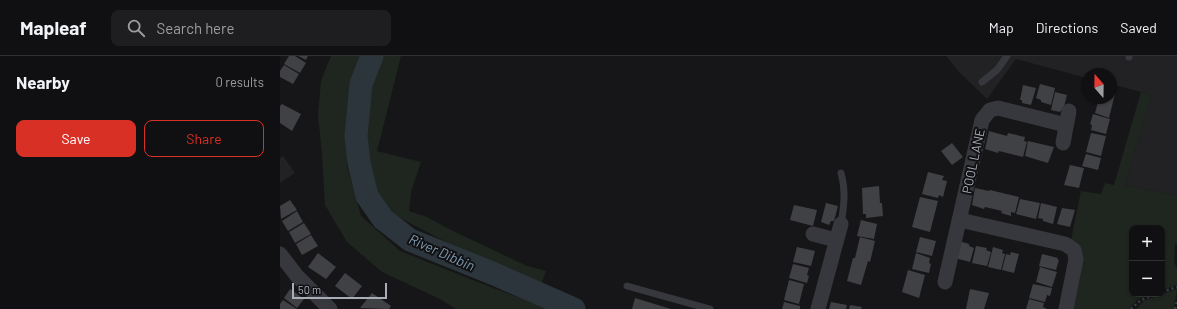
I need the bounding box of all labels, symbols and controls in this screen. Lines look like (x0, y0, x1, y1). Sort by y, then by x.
search box (111, 10, 391, 46)
text: Mapleaf (20, 16, 87, 39)
icon: search (125, 17, 147, 39)
text: Search here (157, 19, 235, 37)
text: Map (989, 19, 1014, 36)
text: Directions (1036, 19, 1098, 36)
text: Saved (1120, 19, 1157, 36)
north arrow (1081, 68, 1117, 104)
text: Nearby (16, 72, 70, 92)
text: 0 results (215, 74, 264, 90)
button: Save (16, 120, 136, 157)
button: Share (144, 120, 264, 157)
street label: POOL LANE (958, 127, 988, 195)
map controls (1129, 225, 1165, 297)
button: + (1129, 225, 1165, 261)
water label: River Dibbin (406, 230, 478, 274)
button: − (1129, 261, 1165, 297)
scale bar (292, 281, 387, 300)
text: 50 m (298, 283, 321, 296)

